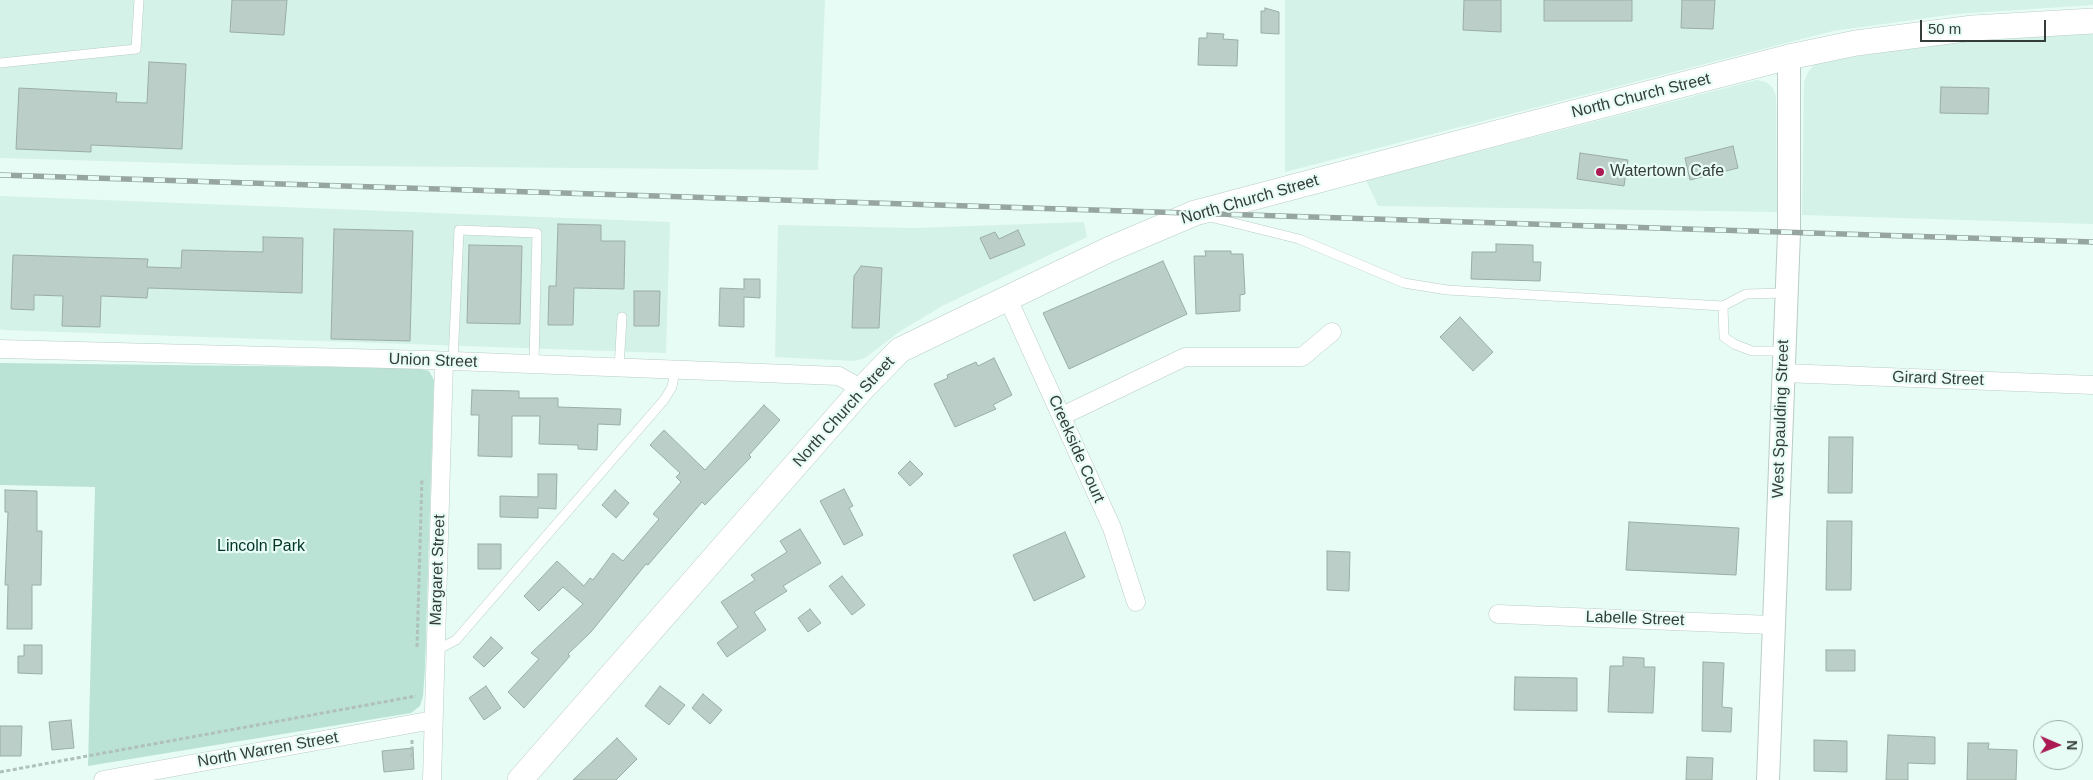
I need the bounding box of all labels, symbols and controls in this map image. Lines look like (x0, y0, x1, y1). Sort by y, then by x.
scale bar (1923, 10, 2049, 42)
text: 50 m (1928, 20, 1961, 37)
street label: North Church Street (1570, 69, 1712, 123)
place label: Watertown Cafe (1610, 162, 1724, 182)
marker: Watertown Cafe (1594, 166, 1606, 178)
street label: North Church Street (1179, 171, 1321, 229)
street label: West Spaulding Street (1769, 339, 1793, 499)
street label: Union Street (388, 350, 478, 372)
street label: North Church Street (789, 353, 899, 471)
street label: Girard Street (1892, 368, 1984, 390)
street label: Creekside Court (1044, 392, 1108, 506)
street label: Margaret Street (426, 514, 450, 626)
park label: Lincoln Park (217, 537, 305, 557)
street label: Labelle Street (1585, 608, 1685, 630)
north arrow (2033, 720, 2083, 770)
street label: North Warren Street (196, 728, 340, 772)
text: N (2064, 740, 2080, 750)

